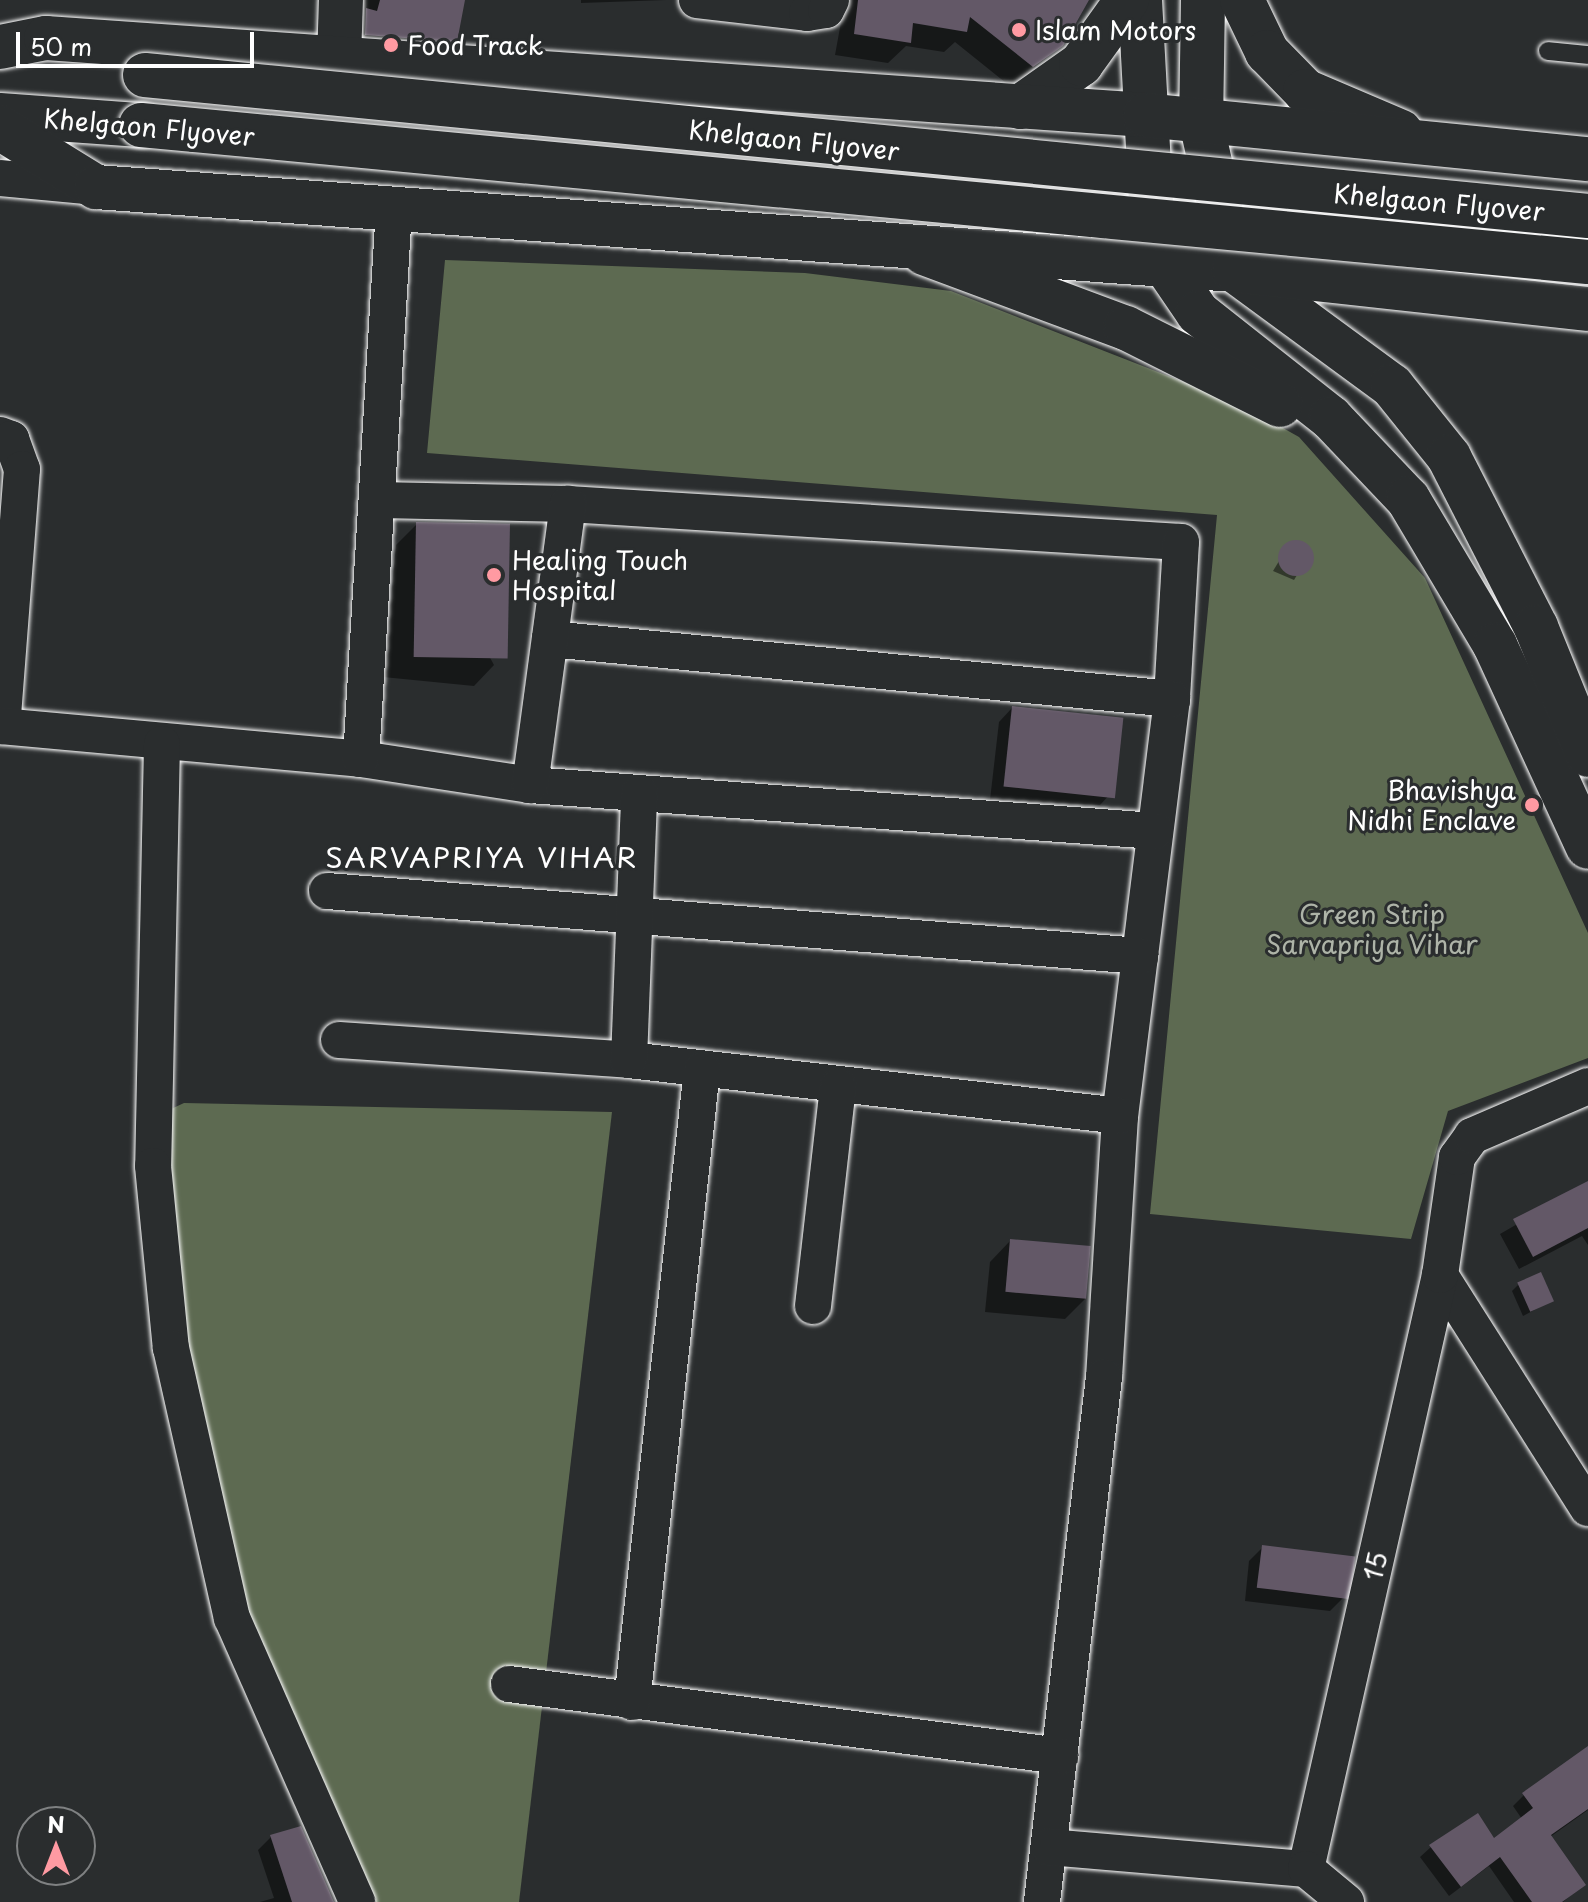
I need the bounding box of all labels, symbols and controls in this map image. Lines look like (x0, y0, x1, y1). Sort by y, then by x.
place label: Islam Motors (1035, 14, 1197, 46)
scale bar (20, 16, 258, 66)
marker: Islam Motors (1010, 21, 1028, 39)
text: 50 m (30, 28, 92, 64)
place label: Food Track (407, 29, 546, 61)
marker: Food Track (382, 36, 400, 54)
street label: Khelgaon Flyover (42, 102, 256, 152)
street label: Khelgaon Flyover (687, 113, 901, 167)
street label: Khelgaon Flyover (1332, 177, 1546, 227)
place label: Healing Touch Hospital (512, 544, 689, 606)
marker: Healing Touch Hospital (483, 564, 505, 586)
place label: Bhavishya Nidhi Enclave (1347, 774, 1516, 836)
marker: Bhavishya Nidhi Enclave (1523, 796, 1541, 814)
district label: SARVAPRIYA VIHAR (328, 840, 636, 874)
park label: Green Strip Sarvapriya Vihar (1266, 898, 1478, 960)
street label: 15 (1357, 1549, 1393, 1583)
north arrow (16, 1806, 96, 1886)
text: N (47, 1807, 65, 1840)

